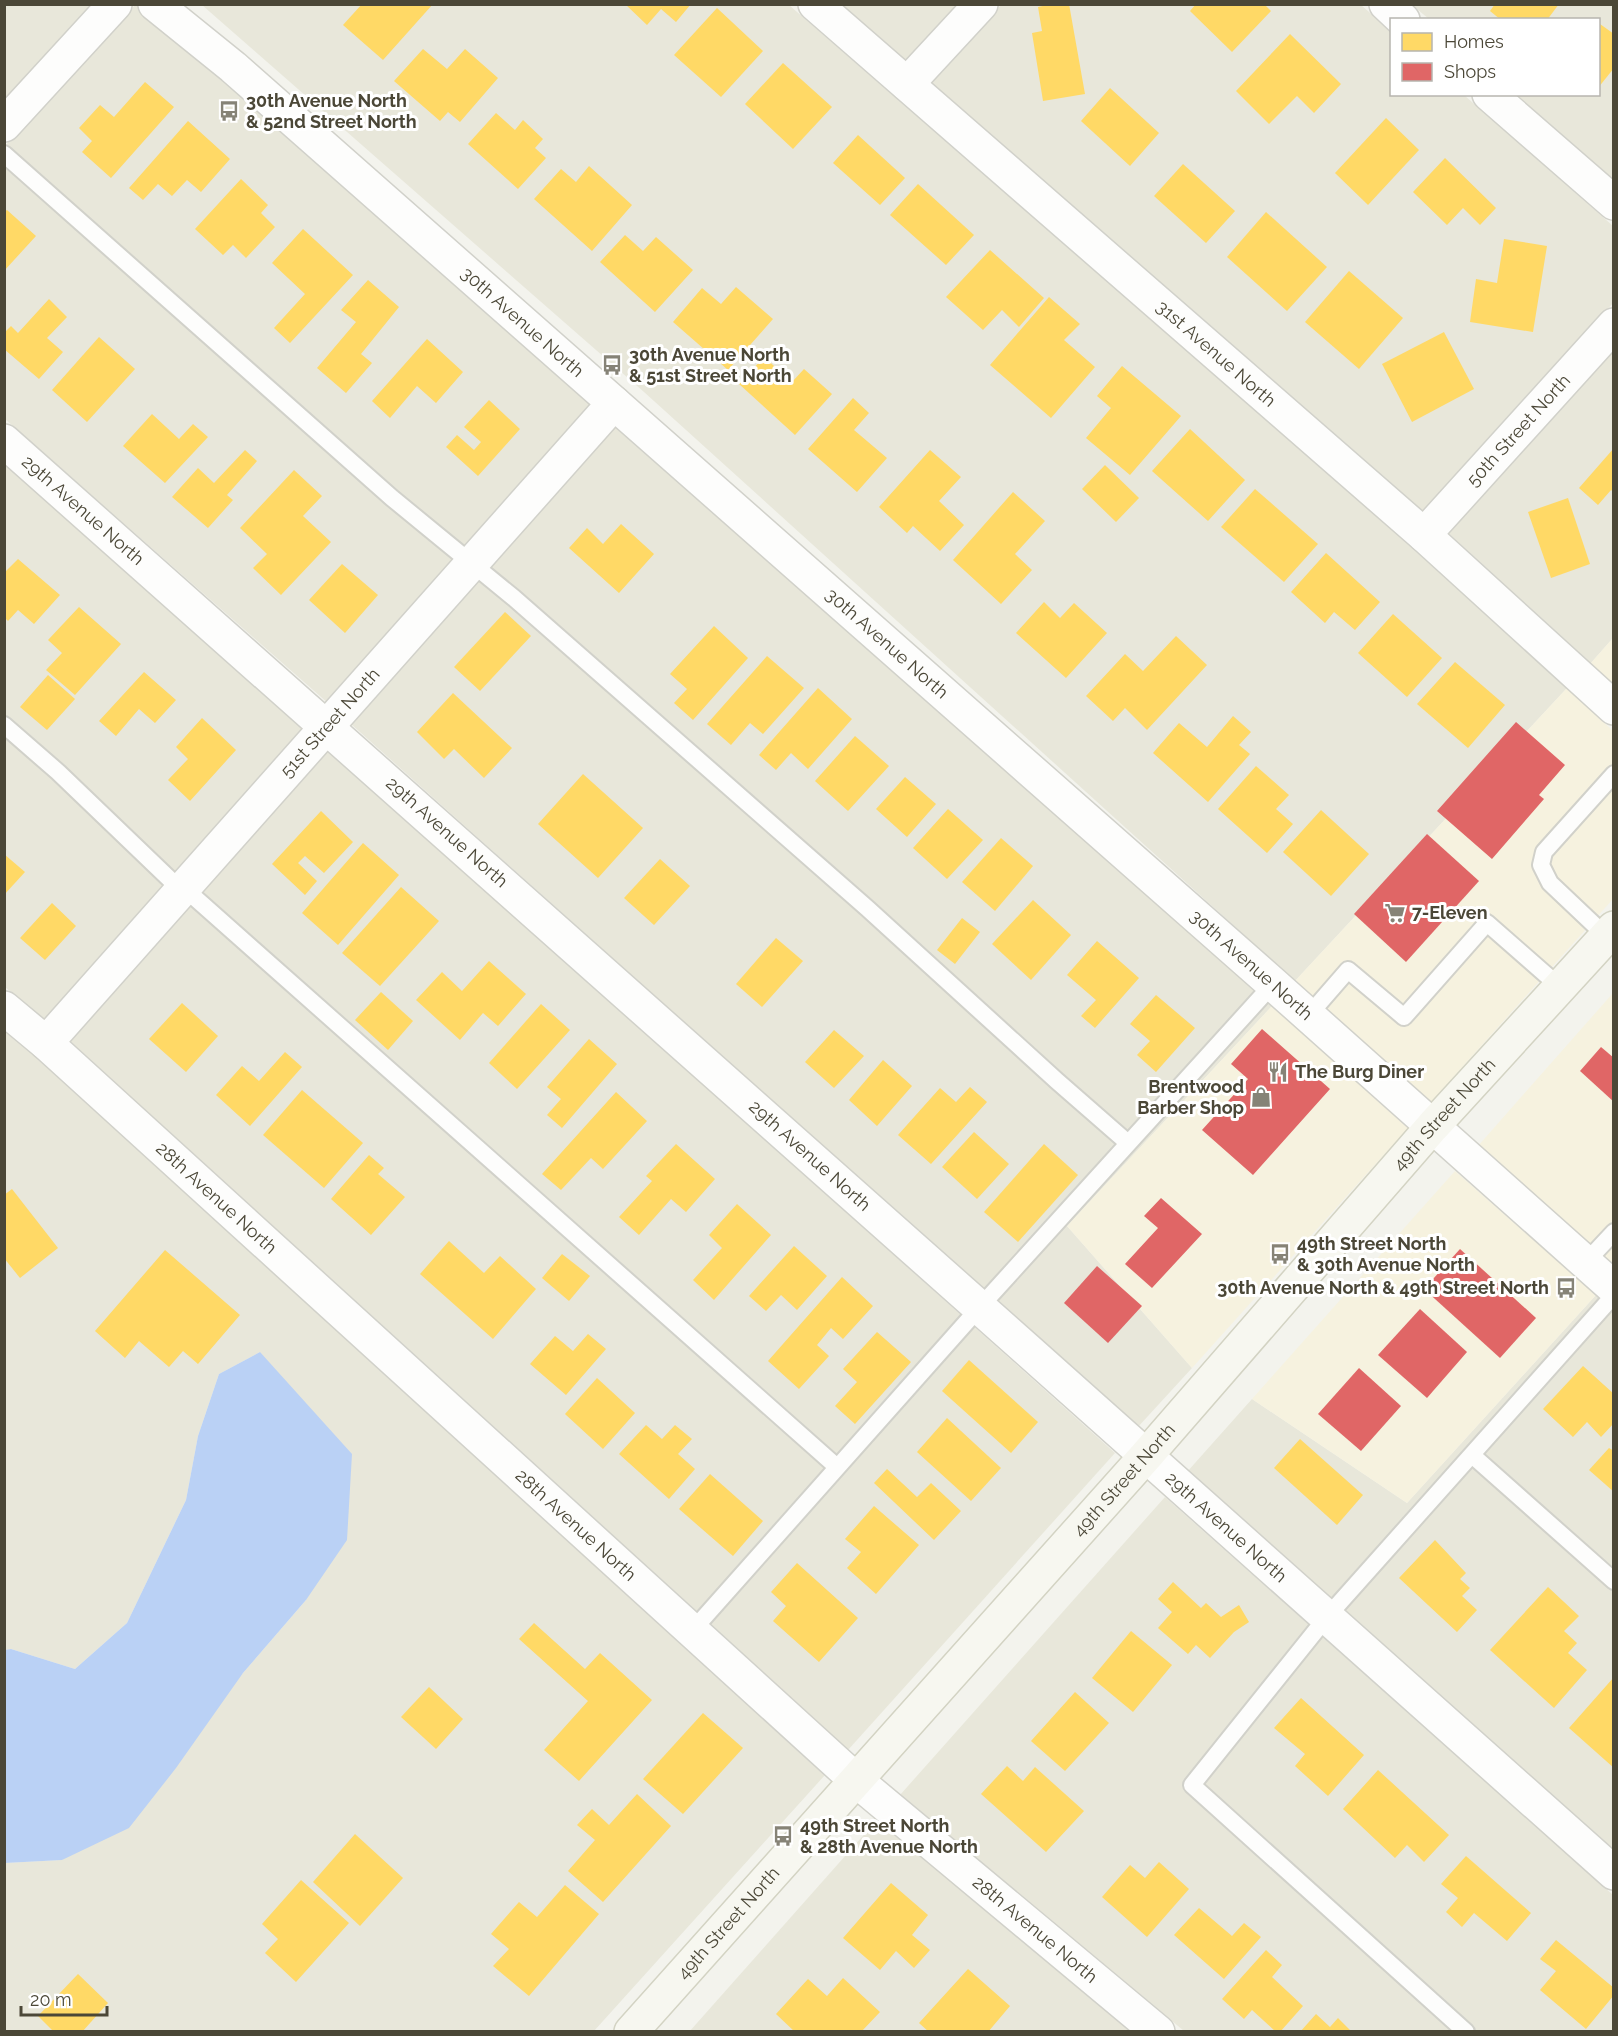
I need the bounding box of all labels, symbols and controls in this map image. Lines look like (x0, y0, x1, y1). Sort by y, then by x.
legend (1390, 18, 1600, 96)
text: Homes (1444, 31, 1504, 52)
text: Shops (1444, 61, 1496, 82)
place label: 30th Avenue North & 52nd Street North (246, 90, 417, 132)
bus stop icon: 30th Avenue North & 52nd Street North (217, 99, 241, 123)
street label: 30th Avenue North (457, 262, 588, 381)
street label: 31st Avenue North (1152, 296, 1280, 411)
place label: 30th Avenue North & 51st Street North (629, 344, 792, 386)
bus stop icon: 30th Avenue North & 51st Street North (600, 353, 624, 377)
street label: 50th Street North (1462, 370, 1574, 490)
street label: 29th Avenue North (18, 451, 149, 569)
street label: 30th Avenue North (822, 584, 953, 703)
street label: 51st Street North (276, 664, 384, 781)
street label: 29th Avenue North (382, 772, 512, 891)
supermarket icon: 7-Eleven (1383, 901, 1407, 925)
place label: 7-Eleven (1412, 902, 1488, 923)
street label: 30th Avenue North (1186, 905, 1317, 1024)
street label: 49th Street North (1388, 1054, 1500, 1175)
restaurant icon: The Burg Diner (1266, 1060, 1290, 1084)
place label: The Burg Diner (1295, 1061, 1424, 1082)
place label: Brentwood Barber Shop (1137, 1076, 1244, 1118)
shop icon: Brentwood Barber Shop (1249, 1085, 1273, 1109)
street label: 29th Avenue North (745, 1096, 875, 1215)
street label: 28th Avenue North (152, 1137, 281, 1258)
place label: 49th Street North & 30th Avenue North (1297, 1233, 1475, 1275)
bus stop icon: 49th Street North & 30th Avenue North (1268, 1242, 1292, 1266)
bus stop icon: 30th Avenue North & 49th Street North (1554, 1276, 1578, 1300)
place label: 30th Avenue North & 49th Street North (1217, 1277, 1549, 1298)
street label: 49th Street North (1068, 1419, 1179, 1540)
street label: 28th Avenue North (511, 1465, 641, 1585)
street label: 29th Avenue North (1161, 1467, 1291, 1587)
place label: 49th Street North & 28th Avenue North (800, 1815, 978, 1857)
bus stop icon: 49th Street North & 28th Avenue North (771, 1824, 795, 1848)
street label: 49th Street North (672, 1862, 784, 1983)
street label: 28th Avenue North (969, 1871, 1102, 1987)
scale bar (21, 1979, 106, 2017)
text: 20 m (30, 1989, 72, 2010)

